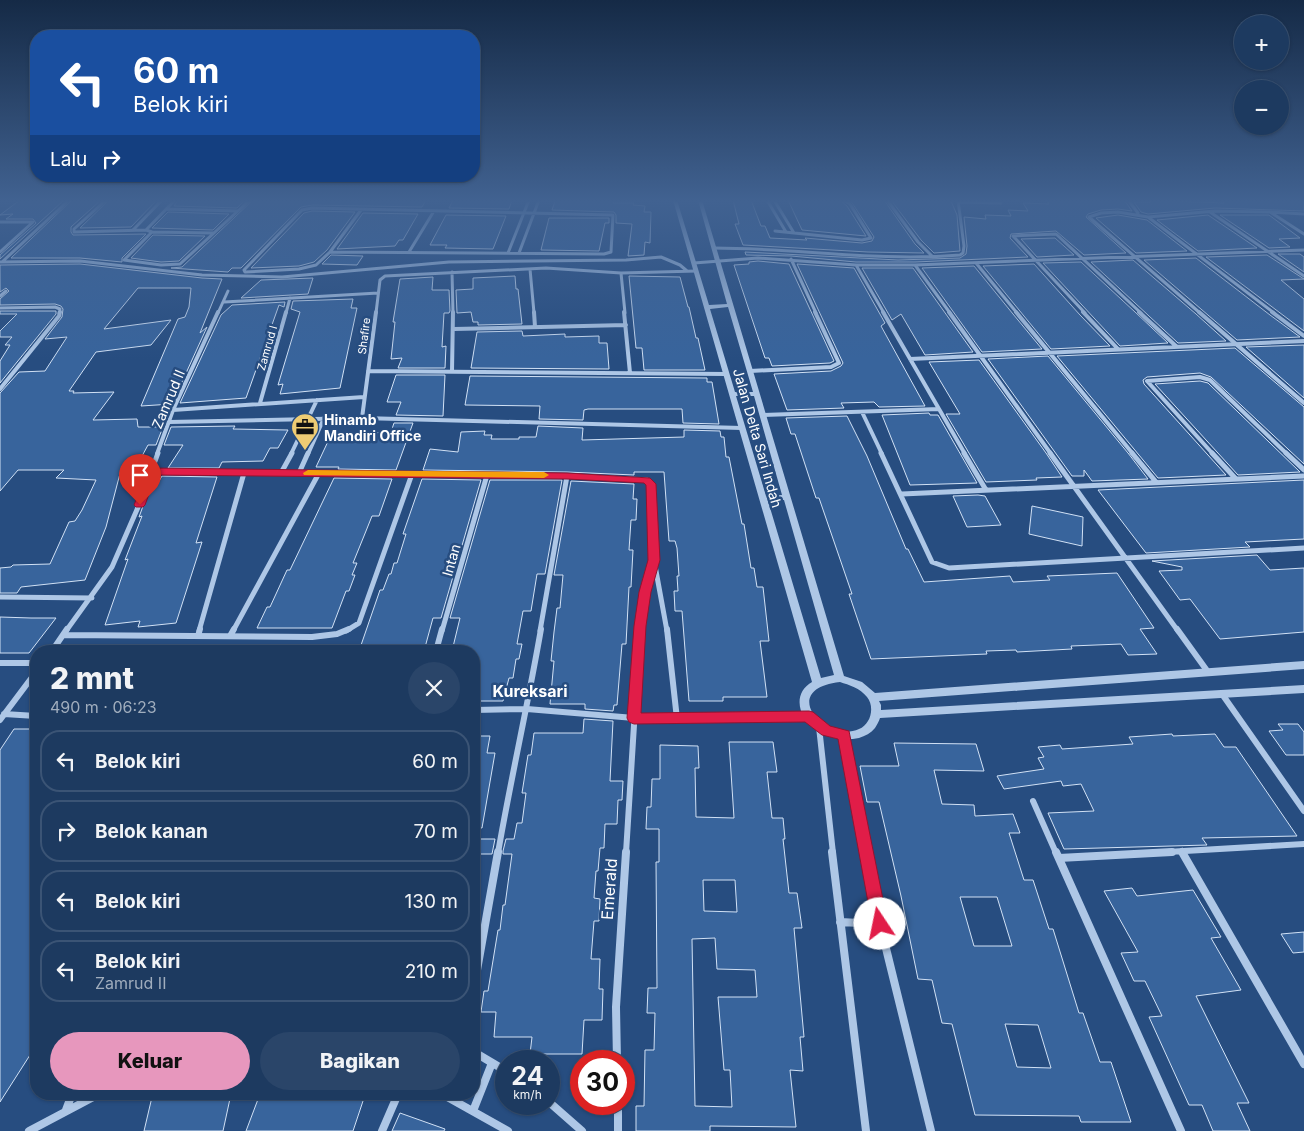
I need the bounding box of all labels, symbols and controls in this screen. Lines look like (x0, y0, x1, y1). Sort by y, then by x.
map controls (1234, 15, 1289, 135)
button: + (1234, 15, 1289, 70)
text: 60 m (133, 49, 220, 91)
icon: left (50, 50, 115, 115)
button: − (1234, 80, 1289, 135)
text: Belok kiri (133, 91, 228, 117)
icon: right (97, 145, 125, 173)
text: Lalu (50, 148, 87, 171)
street label: Shafire (355, 317, 373, 355)
street label: Zamrud I (254, 324, 280, 372)
street label: Jalan Delta Sari Indah (730, 366, 786, 510)
street label: Zamrud II (148, 367, 188, 431)
place label: Hinamb Mandiri Office (324, 411, 421, 444)
office icon: Hinamb Mandiri Office (290, 412, 320, 451)
pin (119, 454, 161, 505)
icon: arrive (126, 461, 154, 489)
street label: Intan (438, 542, 464, 578)
text: 2 mnt (50, 660, 134, 696)
button: close (408, 662, 460, 714)
district label: Kureksari (492, 681, 568, 701)
text: 490 m · 06:23 (50, 697, 157, 717)
icon: left (52, 747, 80, 775)
text: Belok kiri (95, 750, 180, 773)
text: 60 m (412, 750, 458, 773)
icon: right (52, 817, 80, 845)
text: Belok kanan (95, 820, 208, 843)
text: 70 m (414, 820, 458, 843)
street label: Emerald (597, 858, 621, 920)
icon: left (52, 887, 80, 915)
text: Belok kiri (95, 890, 180, 913)
text: 130 m (405, 890, 458, 913)
position arrow (853, 897, 905, 949)
text: Belok kiri (95, 950, 180, 973)
icon: left (52, 957, 80, 985)
text: 210 m (405, 960, 458, 983)
text: Zamrud II (95, 973, 166, 993)
button: Keluar (50, 1032, 250, 1090)
button: Bagikan (260, 1032, 460, 1090)
speed limit sign: 30 (570, 1050, 635, 1115)
text: 24 (511, 1061, 544, 1091)
text: km/h (513, 1087, 542, 1102)

